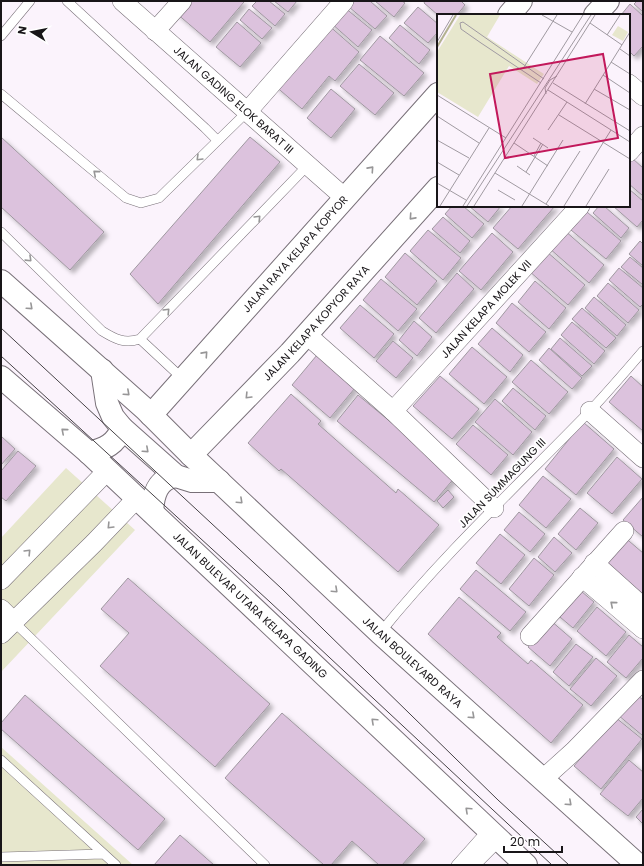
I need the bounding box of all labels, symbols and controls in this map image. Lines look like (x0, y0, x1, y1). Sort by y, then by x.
north arrow (12, 12, 52, 52)
inset map (437, 14, 630, 207)
text: N (14, 25, 31, 36)
street label: JALAN GADING ELOK BARAT III (170, 42, 297, 157)
one-way arrow (196, 153, 204, 161)
one-way arrow (366, 166, 373, 174)
one-way arrow (93, 170, 101, 177)
street label: JALAN RAYA KELAPA KOPYOR (238, 192, 352, 316)
one-way arrow (409, 212, 417, 220)
one-way arrow (253, 215, 260, 223)
one-way arrow (24, 254, 32, 262)
street label: JALAN KELAPA MOLEK VII (437, 256, 535, 362)
street label: JALAN KELAPA KOPYOR RAYA (259, 261, 374, 384)
one-way arrow (25, 302, 33, 310)
one-way arrow (162, 308, 170, 316)
one-way arrow (200, 351, 208, 359)
one-way arrow (123, 389, 130, 396)
one-way arrow (245, 391, 253, 399)
one-way arrow (61, 429, 69, 436)
street label: JALAN SUMMAGUNG III (455, 434, 549, 532)
one-way arrow (142, 445, 149, 452)
one-way arrow (235, 496, 243, 504)
one-way arrow (108, 522, 115, 529)
street label: JALAN BULEVAR UTARA KELAPA GADING (170, 528, 331, 682)
one-way arrow (23, 549, 31, 557)
one-way arrow (330, 585, 337, 592)
one-way arrow (610, 601, 618, 608)
street label: JALAN BOULEVARD RAYA (359, 613, 466, 712)
one-way arrow (467, 711, 475, 718)
one-way arrow (371, 719, 378, 726)
one-way arrow (564, 798, 571, 805)
one-way arrow (465, 807, 473, 815)
scale bar (504, 828, 562, 854)
text: 20 m (510, 833, 540, 850)

